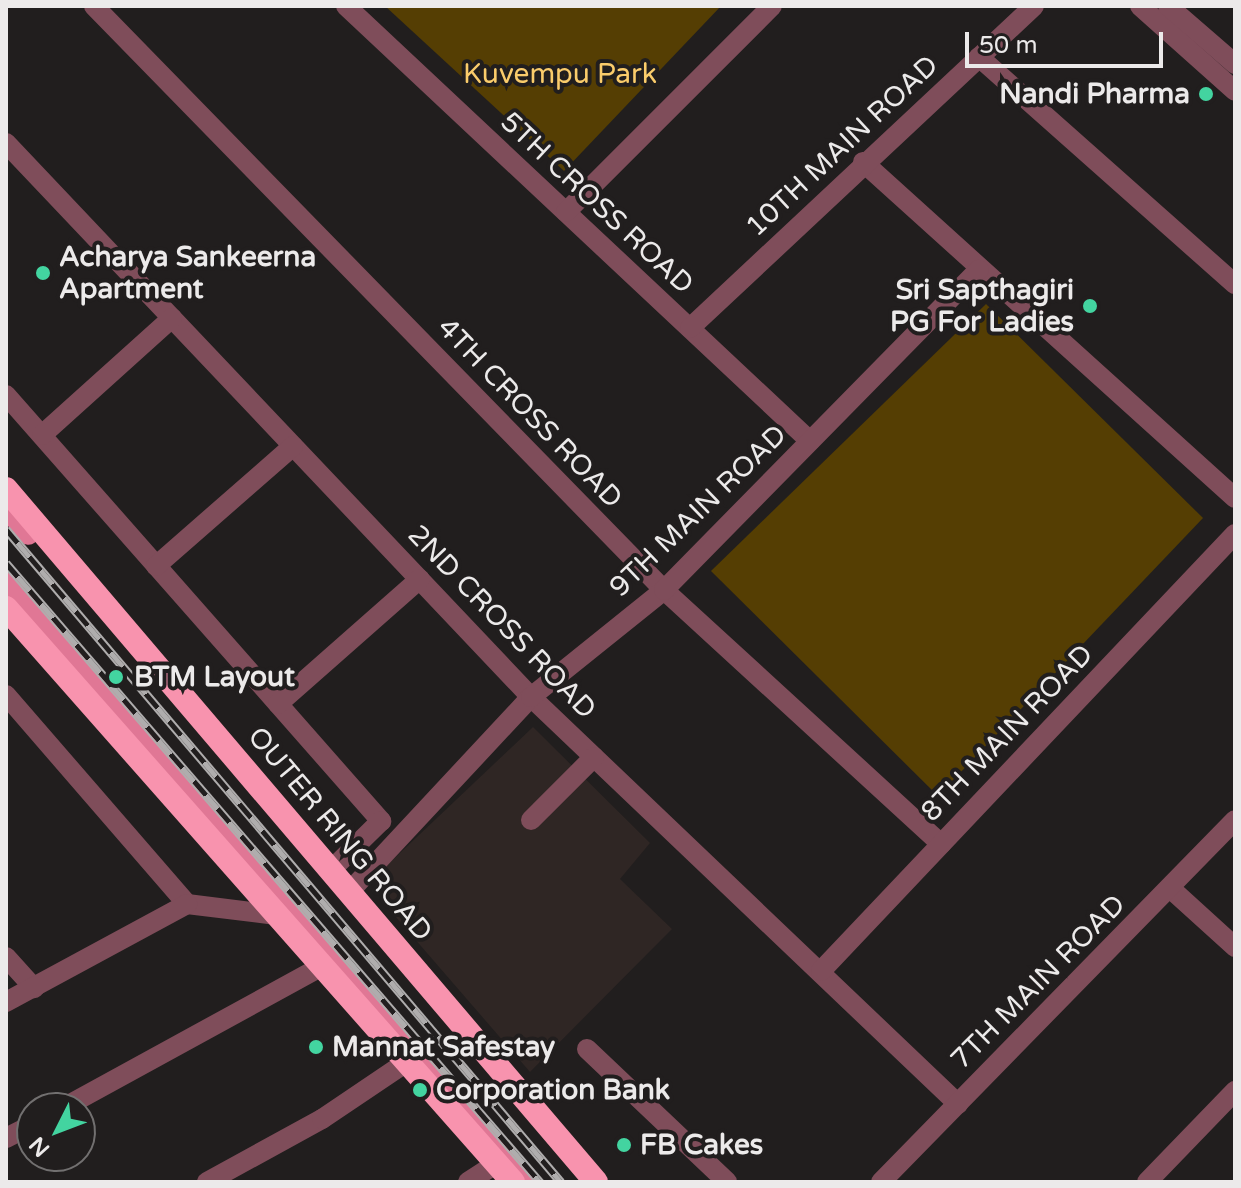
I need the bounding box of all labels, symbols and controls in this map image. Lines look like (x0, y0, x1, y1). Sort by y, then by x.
scale bar (969, 16, 1167, 66)
text: 50 m (979, 31, 1037, 60)
street label: 10TH MAIN ROAD (739, 48, 945, 244)
park label: Kuvempu Park (463, 57, 657, 91)
place label: Nandi Pharma (999, 77, 1190, 111)
marker: Nandi Pharma (1197, 85, 1215, 103)
street label: 5TH CROSS ROAD (494, 105, 700, 301)
place label: Acharya Sankeerna Apartment (59, 240, 316, 306)
marker: Acharya Sankeerna Apartment (34, 264, 52, 282)
place label: Sri Sapthagiri PG For Ladies (890, 273, 1074, 339)
marker: Sri Sapthagiri PG For Ladies (1081, 297, 1099, 315)
street label: 4TH CROSS ROAD (431, 311, 629, 515)
street label: 9TH MAIN ROAD (603, 418, 793, 604)
street label: 2ND CROSS ROAD (401, 518, 603, 726)
street label: 8TH MAIN ROAD (914, 638, 1100, 828)
place label: BTM Layout (134, 660, 295, 694)
marker: BTM Layout (105, 666, 127, 688)
street label: OUTER RING ROAD (241, 720, 439, 948)
street label: 7TH MAIN ROAD (944, 888, 1132, 1076)
place label: Mannat Safestay (332, 1030, 555, 1064)
marker: Mannat Safestay (307, 1038, 325, 1056)
place label: Corporation Bank (436, 1073, 670, 1107)
marker: Corporation Bank (411, 1081, 429, 1099)
north arrow (16, 1092, 96, 1172)
place label: FB Cakes (640, 1128, 763, 1162)
text: N (24, 1131, 55, 1162)
marker: FB Cakes (615, 1136, 633, 1154)

